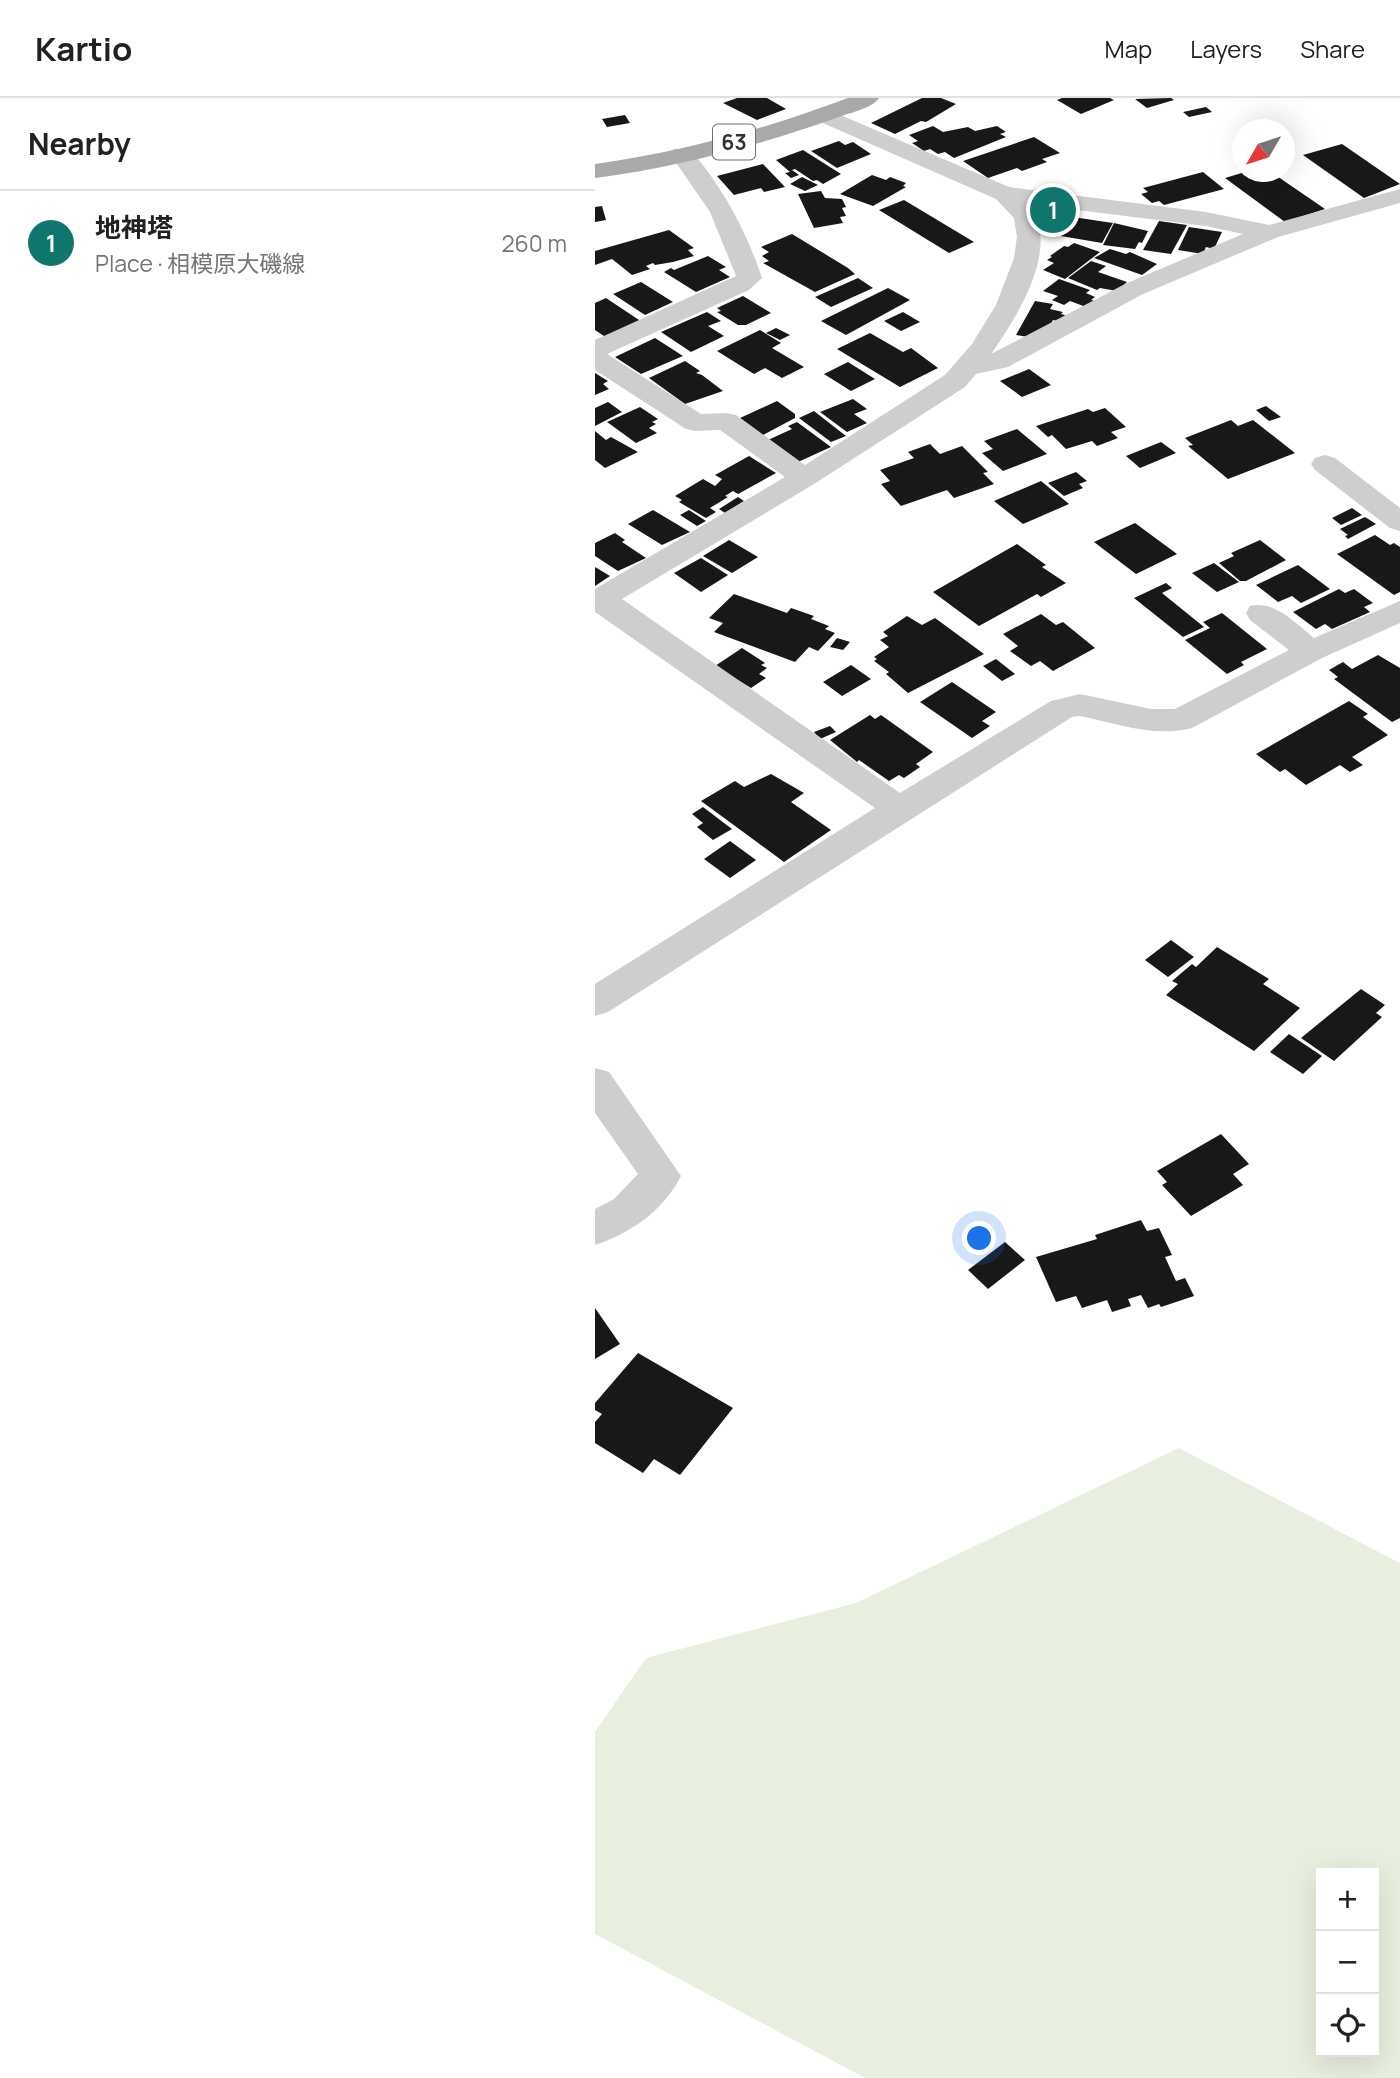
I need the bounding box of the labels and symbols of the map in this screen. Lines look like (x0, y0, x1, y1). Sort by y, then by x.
north arrow (1232, 119, 1295, 182)
road number: 63 (713, 124, 755, 159)
pin: 1 (1030, 184, 1076, 236)
your location (962, 1221, 996, 1255)

